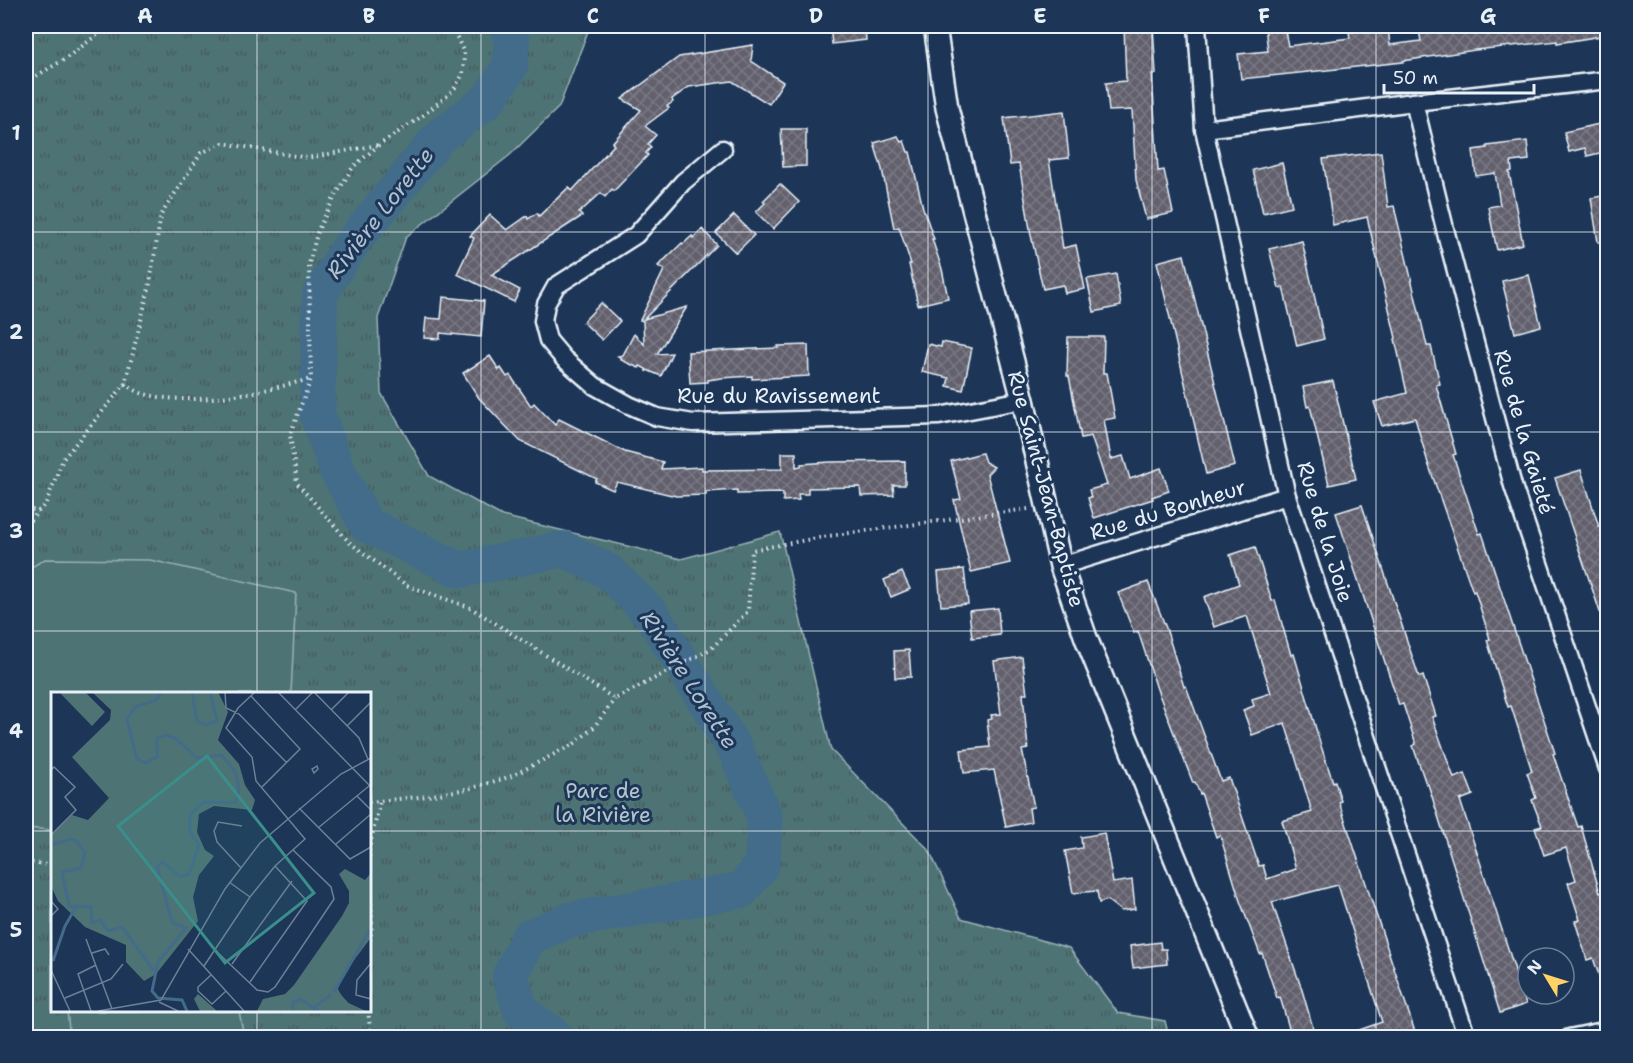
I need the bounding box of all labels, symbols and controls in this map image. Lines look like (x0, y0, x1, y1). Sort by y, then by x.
text: A (137, 3, 153, 29)
text: B (363, 3, 375, 29)
text: C (587, 3, 599, 29)
text: D (809, 3, 823, 29)
text: E (1033, 3, 1047, 29)
text: F (1258, 3, 1270, 29)
text: G (1480, 3, 1496, 29)
scale bar (1384, 57, 1534, 95)
text: 50 m (1393, 66, 1438, 90)
text: 1 (11, 120, 21, 146)
water label: Rivière Lorette (320, 141, 440, 285)
text: 2 (9, 319, 23, 345)
street label: Rue de la Gaieté (1487, 346, 1561, 518)
street label: Rue Saint-Jean-Baptiste (1001, 368, 1091, 610)
street label: Rue du Ravissement (677, 382, 881, 410)
street label: Rue de la Joie (1290, 458, 1360, 606)
street label: Rue du Bonheur (1087, 473, 1249, 547)
text: 3 (9, 518, 23, 544)
water label: Rivière Lorette (634, 605, 744, 755)
inset map (51, 692, 370, 1012)
text: 4 (9, 718, 23, 744)
park label: Parc de la Rivière (555, 777, 651, 829)
text: 5 (10, 917, 22, 943)
north arrow (1516, 946, 1576, 1006)
text: N (1522, 956, 1547, 979)

